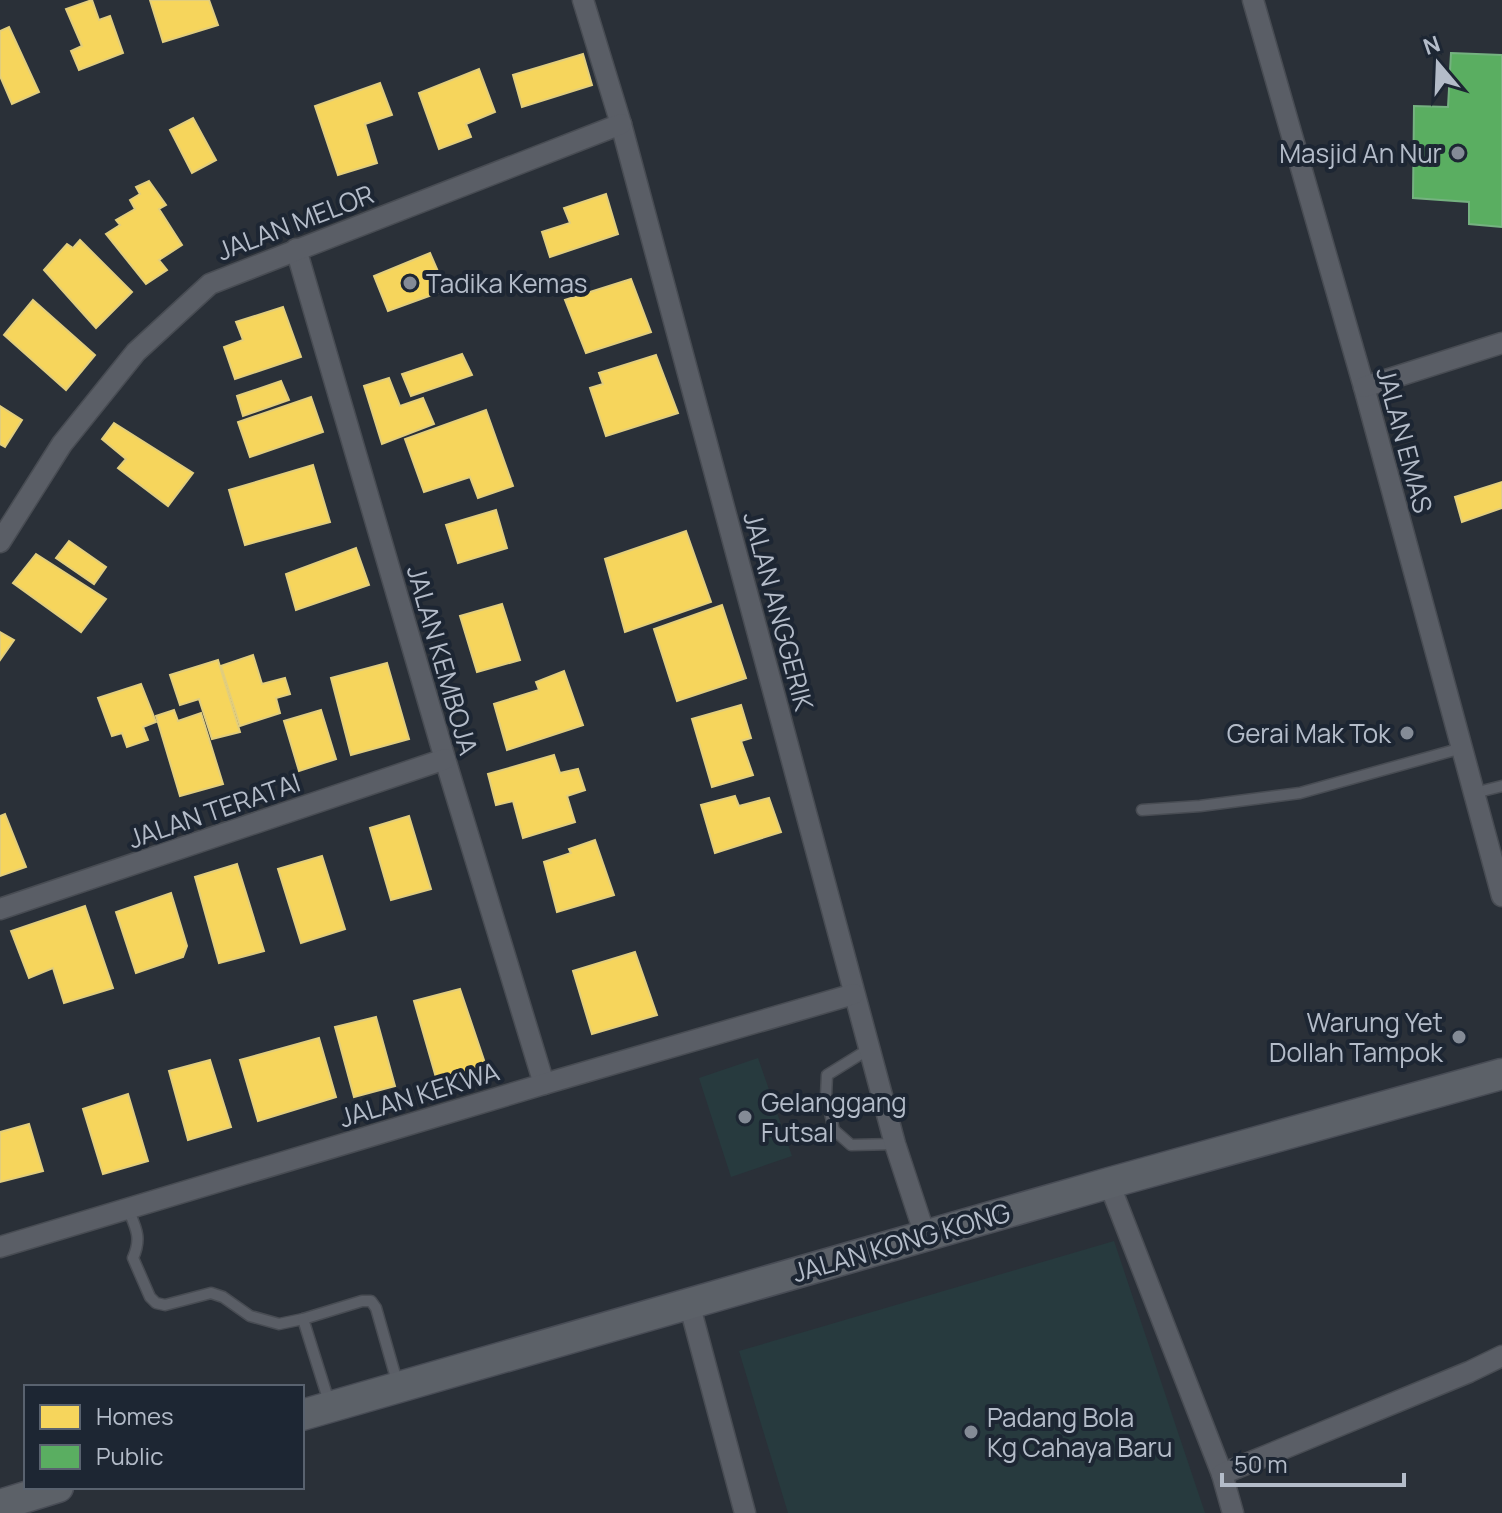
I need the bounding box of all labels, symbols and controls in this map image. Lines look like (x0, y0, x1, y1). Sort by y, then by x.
north arrow (1398, 24, 1478, 104)
text: N (1419, 28, 1444, 62)
place label: Masjid An Nur (1279, 135, 1442, 171)
marker: Masjid An Nur (1449, 144, 1467, 162)
street label: JALAN MELOR (211, 176, 379, 268)
place label: Tadika Kemas (426, 265, 588, 301)
marker: Tadika Kemas (401, 274, 419, 292)
street label: JALAN EMAS (1368, 363, 1442, 517)
street label: JALAN ANGGERIK (735, 508, 823, 715)
street label: JALAN KEMBOJA (399, 561, 487, 759)
place label: Gerai Mak Tok (1227, 715, 1392, 751)
marker: Gerai Mak Tok (1398, 724, 1416, 742)
street label: JALAN TERATAI (123, 764, 305, 856)
place label: Warung Yet Dollah Tampok (1269, 1004, 1444, 1070)
marker: Warung Yet Dollah Tampok (1450, 1028, 1468, 1046)
street label: JALAN KEKWA (335, 1053, 503, 1135)
place label: Gelanggang Futsal (761, 1084, 907, 1150)
marker: Gelanggang Futsal (736, 1108, 754, 1126)
street label: JALAN KONG KONG (788, 1194, 1014, 1290)
legend (24, 1385, 304, 1489)
text: Homes (96, 1399, 174, 1432)
place label: Padang Bola Kg Cahaya Baru (987, 1399, 1172, 1465)
marker: Padang Bola Kg Cahaya Baru (962, 1423, 980, 1441)
scale bar (1222, 1437, 1404, 1487)
text: Public (96, 1439, 163, 1472)
text: 50 m (1234, 1447, 1288, 1480)

